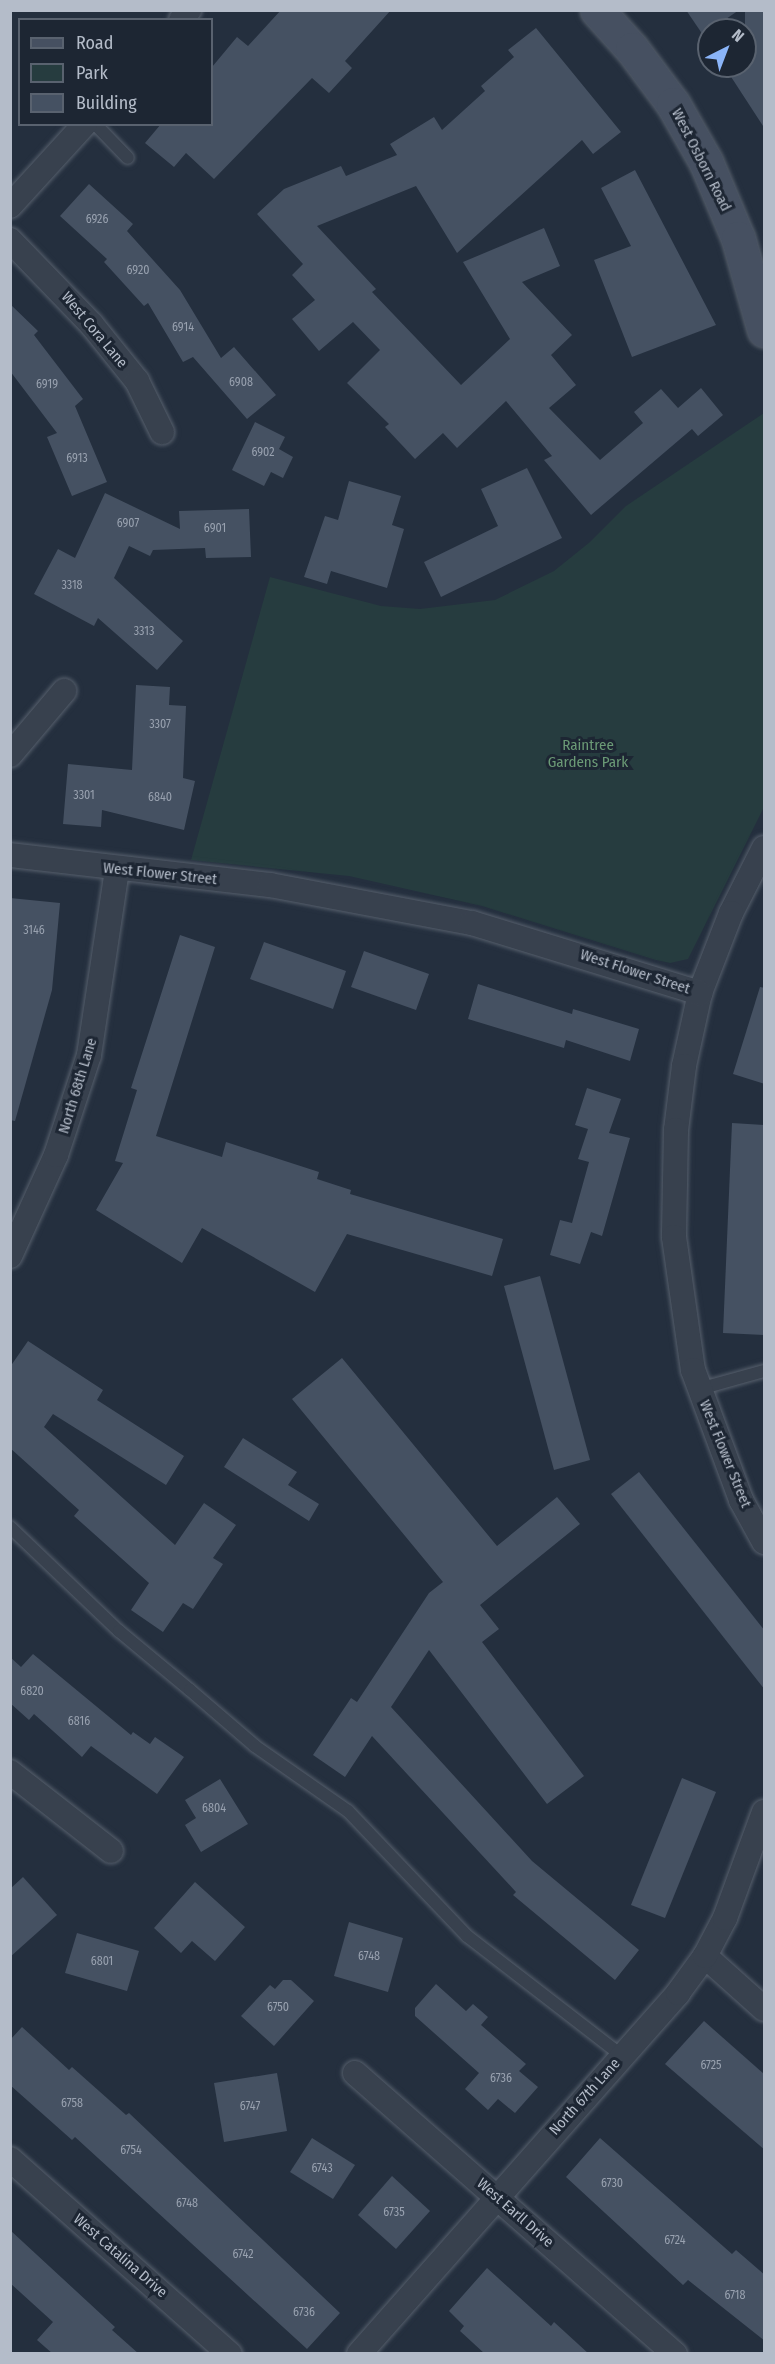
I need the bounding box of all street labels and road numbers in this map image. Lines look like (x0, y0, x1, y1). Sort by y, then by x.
street label: West Osborn Road (667, 106, 735, 214)
street label: West Cora Lane (57, 288, 131, 372)
street label: West Flower Street (102, 859, 218, 889)
street label: West Flower Street (578, 946, 692, 998)
street label: North 68th Lane (55, 1036, 101, 1136)
street label: West Flower Street (695, 1398, 755, 1510)
street label: North 67th Lane (546, 2055, 624, 2139)
street label: West Earll Drive (473, 2175, 557, 2251)
street label: West Catalina Drive (69, 2210, 171, 2302)

